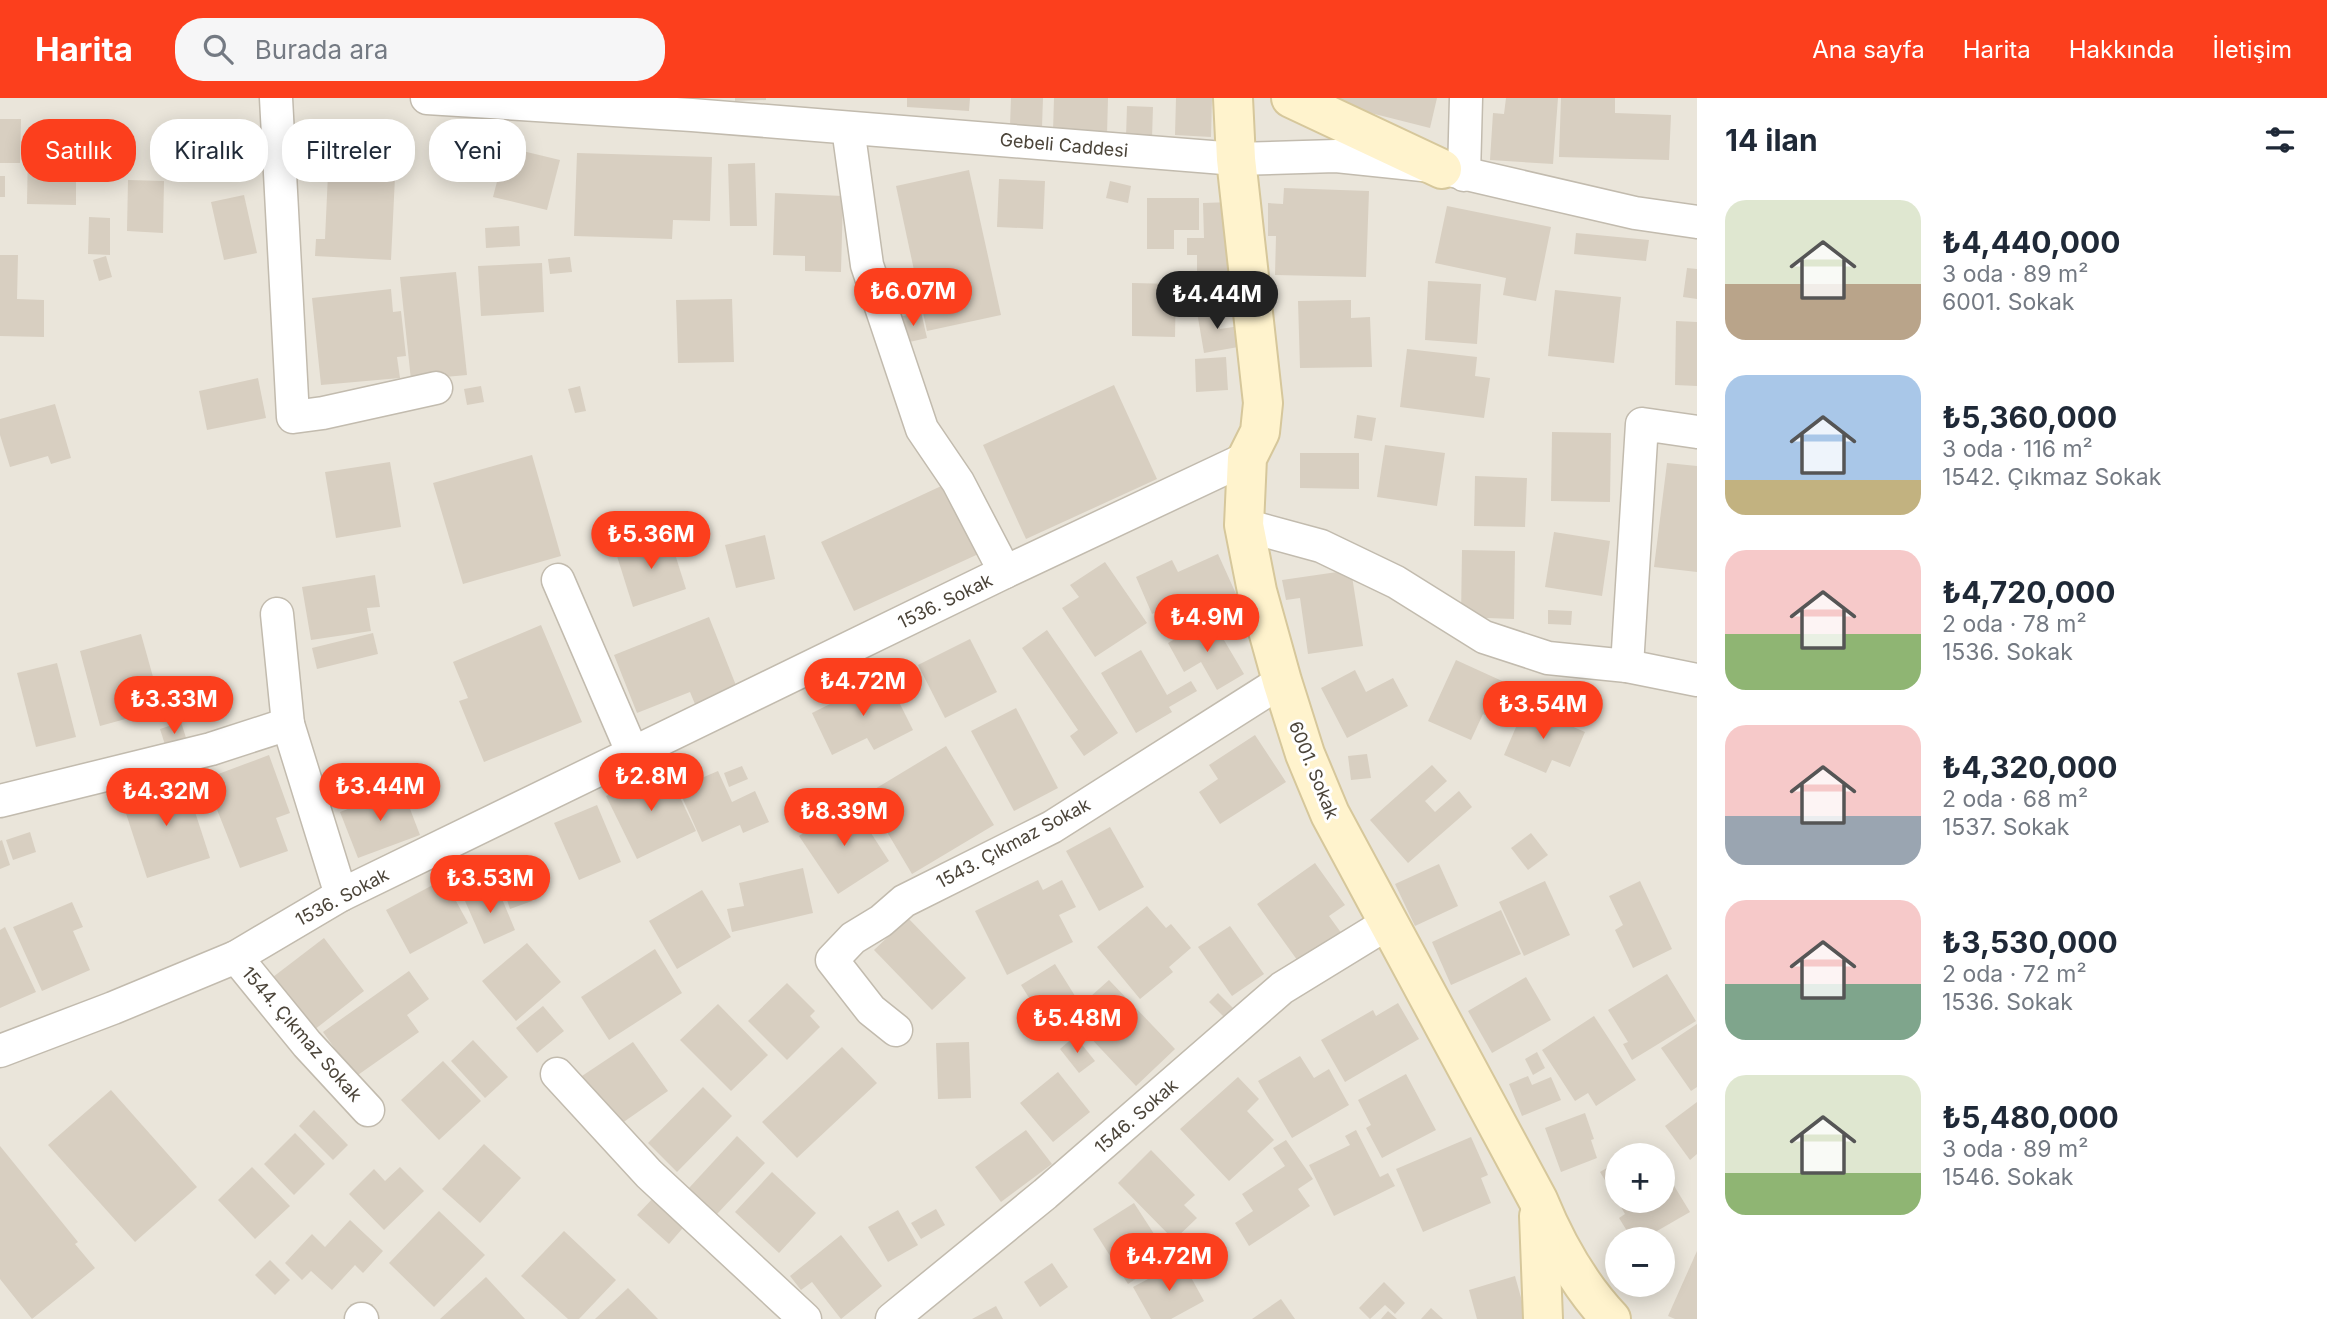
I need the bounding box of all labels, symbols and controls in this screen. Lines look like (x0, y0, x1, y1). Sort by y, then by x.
search box (175, 18, 665, 81)
text: Harita (35, 29, 133, 69)
icon: search (199, 30, 237, 68)
text: Burada ara (255, 34, 388, 65)
text: Ana sayfa (1812, 35, 1925, 64)
text: Harita (1963, 35, 2031, 64)
text: Hakkında (2069, 35, 2175, 64)
text: İletişim (2213, 35, 2292, 64)
chip: Satılık (21, 119, 136, 182)
chip: Kiralık (150, 119, 268, 182)
chip: Filtreler (282, 119, 415, 182)
chip: Yeni (429, 119, 526, 182)
icon: filters (2261, 121, 2299, 159)
text: 14 ilan (1725, 122, 1818, 158)
street label: Gebeli Caddesi (999, 129, 1129, 161)
text: ₺4,440,000 (1942, 224, 2120, 260)
icon: home (1781, 228, 1865, 312)
text: 3 oda · 89 m² (1942, 260, 2088, 288)
pin: ₺6.07M (856, 268, 970, 328)
pin: ₺4.44M (1160, 272, 1274, 331)
text: ₺6.07M (870, 277, 956, 305)
text: ₺4.44M (1172, 280, 1262, 308)
text: 6001. Sokak (1942, 288, 2074, 316)
text: ₺5,360,000 (1942, 399, 2117, 435)
icon: home (1781, 403, 1865, 487)
text: 3 oda · 116 m² (1942, 435, 2093, 463)
text: 1542. Çıkmaz Sokak (1942, 463, 2161, 491)
pin: ₺5.36M (594, 512, 708, 571)
text: ₺5.36M (607, 520, 695, 548)
street label: 1536. Sokak (894, 569, 996, 633)
text: ₺4,720,000 (1942, 574, 2115, 610)
icon: home (1781, 578, 1865, 662)
pin: ₺4.9M (1158, 594, 1256, 654)
text: ₺4.9M (1170, 603, 1244, 631)
text: 2 oda · 78 m² (1942, 610, 2087, 638)
text: 1536. Sokak (1942, 638, 2073, 666)
pin: ₺4.72M (806, 658, 920, 718)
text: ₺4.72M (820, 667, 906, 695)
pin: ₺3.33M (117, 676, 231, 736)
pin: ₺3.54M (1486, 682, 1600, 741)
text: ₺3.33M (130, 685, 218, 713)
text: ₺3.54M (1499, 690, 1587, 718)
street label: 6001. Sokak (1285, 718, 1343, 822)
text: ₺4,320,000 (1942, 749, 2117, 785)
icon: home (1781, 753, 1865, 837)
pin: ₺2.8M (602, 754, 700, 813)
text: ₺2.8M (615, 762, 687, 790)
pin: ₺3.44M (323, 764, 437, 823)
pin: ₺4.32M (109, 768, 223, 828)
text: ₺3.44M (335, 772, 425, 800)
text: ₺4.32M (122, 777, 210, 805)
text: 2 oda · 68 m² (1942, 785, 2088, 813)
pin: ₺8.39M (787, 788, 901, 848)
street label: 1543. Çıkmaz Sokak (932, 793, 1094, 892)
text: ₺8.39M (800, 797, 888, 825)
text: 1537. Sokak (1942, 813, 2070, 841)
pin: ₺3.53M (433, 856, 547, 915)
street label: 1536. Sokak (292, 864, 392, 930)
text: ₺3.53M (446, 864, 534, 892)
text: ₺3,530,000 (1942, 924, 2118, 960)
icon: home (1781, 928, 1865, 1012)
text: 2 oda · 72 m² (1942, 960, 2087, 988)
street label: 1544. Çıkmaz Sokak (238, 962, 366, 1106)
text: 1536. Sokak (1942, 988, 2073, 1016)
pin: ₺5.48M (1020, 996, 1134, 1055)
text: ₺5.48M (1033, 1004, 1121, 1032)
street label: 1546. Sokak (1090, 1074, 1182, 1158)
text: ₺5,480,000 (1942, 1099, 2119, 1135)
icon: home (1781, 1103, 1865, 1187)
text: 3 oda · 89 m² (1942, 1135, 2088, 1163)
map controls (1605, 1143, 1675, 1297)
button: + (1605, 1143, 1675, 1213)
text: 1546. Sokak (1942, 1163, 2074, 1191)
button: − (1605, 1227, 1675, 1297)
pin: ₺4.72M (1112, 1234, 1226, 1293)
text: ₺4.72M (1126, 1242, 1212, 1270)

